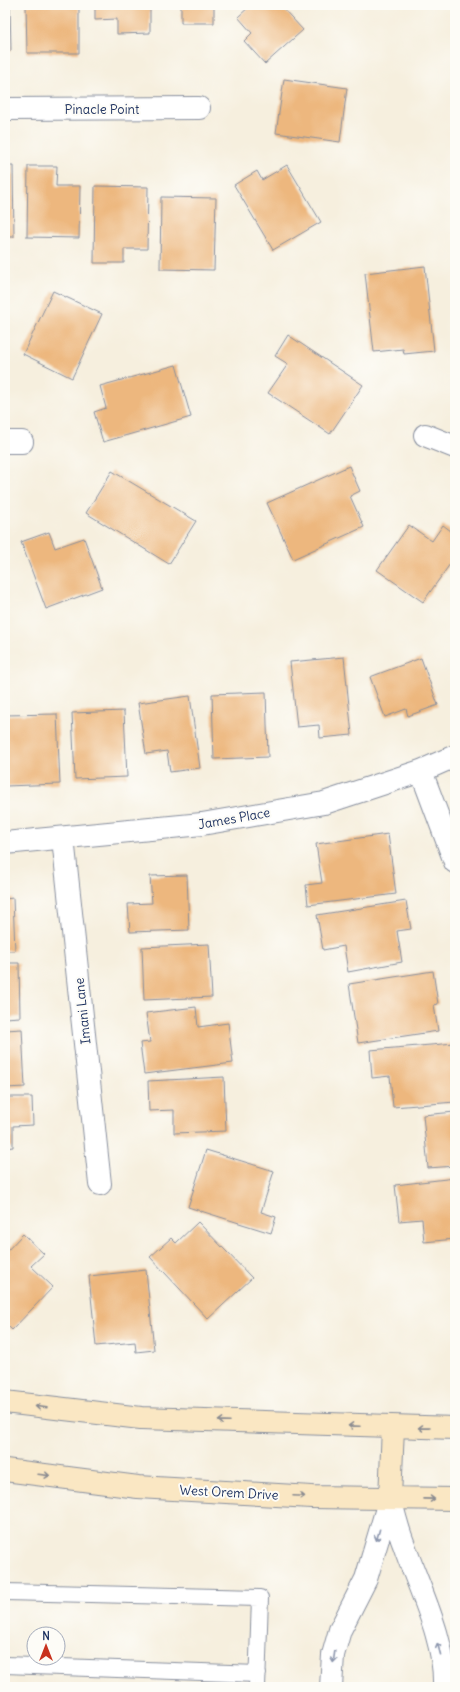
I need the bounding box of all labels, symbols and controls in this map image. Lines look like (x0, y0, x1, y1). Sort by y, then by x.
street label: Pinacle Point (65, 101, 140, 118)
street label: James Place (197, 804, 271, 833)
street label: Imani Lane (71, 977, 94, 1045)
one-way arrow (34, 1403, 47, 1411)
one-way arrow (218, 1417, 231, 1425)
one-way arrow (348, 1422, 361, 1430)
one-way arrow (418, 1424, 431, 1432)
one-way arrow (37, 1471, 50, 1479)
street label: West Orem Drive (179, 1481, 279, 1504)
one-way arrow (292, 1492, 305, 1499)
one-way arrow (422, 1495, 435, 1502)
one-way arrow (374, 1529, 381, 1542)
north arrow (26, 1626, 66, 1666)
text: N (42, 1629, 50, 1643)
one-way arrow (435, 1643, 442, 1656)
one-way arrow (330, 1650, 338, 1663)

